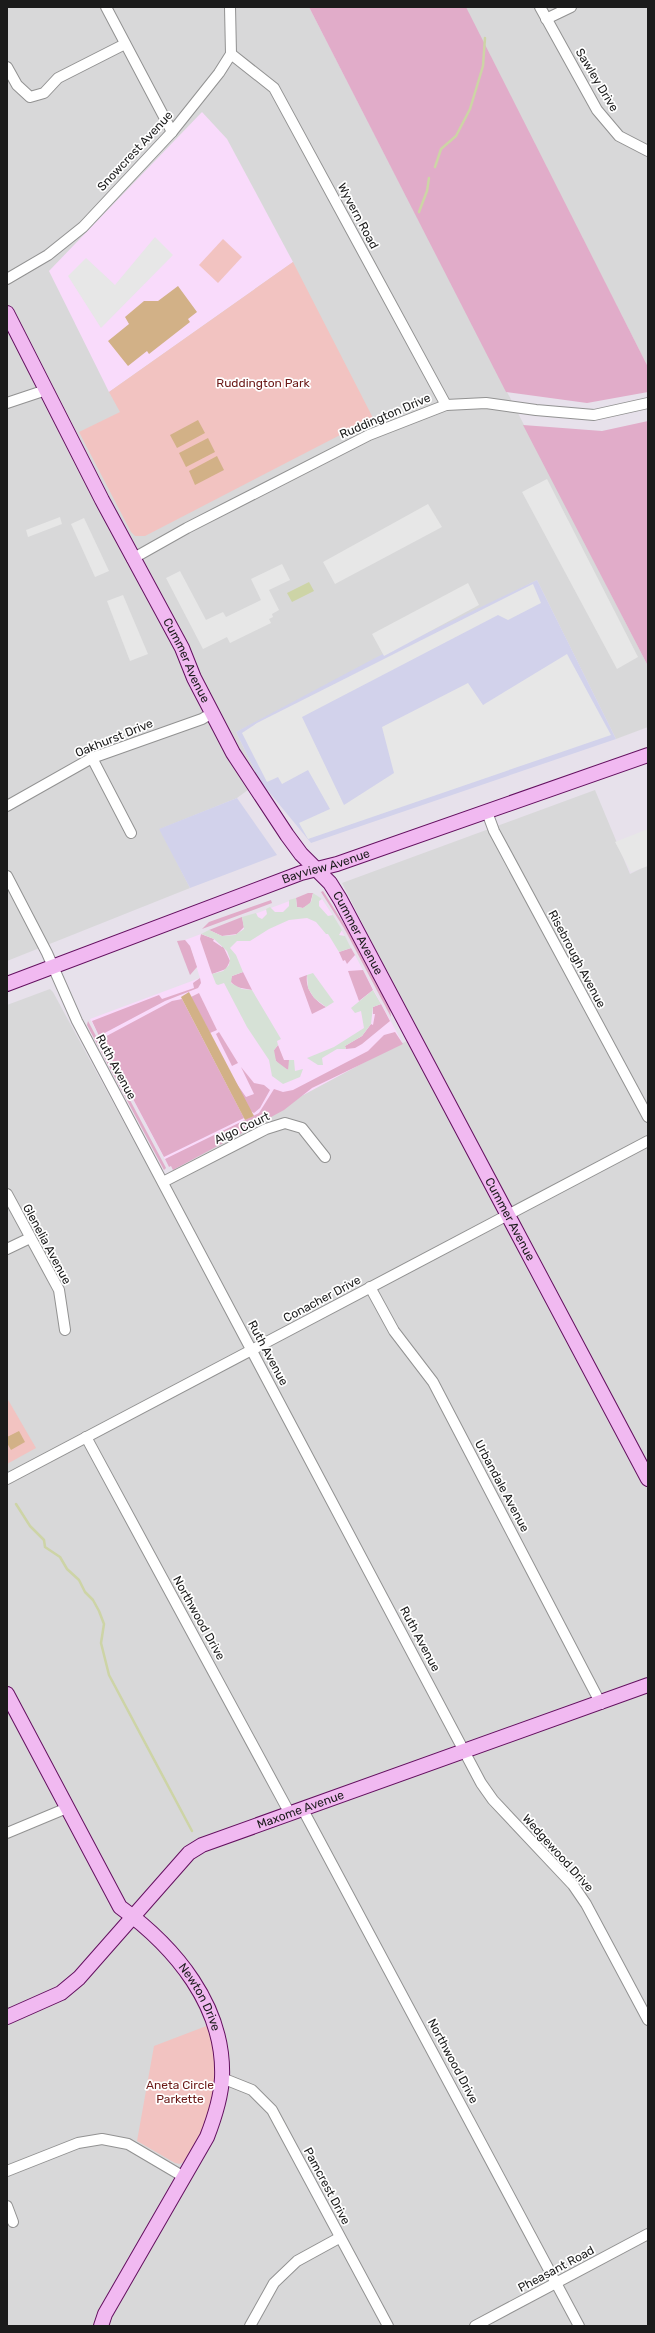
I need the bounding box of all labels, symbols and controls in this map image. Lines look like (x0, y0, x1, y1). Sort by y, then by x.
street label: Sawley Drive (573, 46, 621, 114)
street label: Snowcrest Avenue (94, 108, 176, 194)
street label: Wyvern Road (335, 181, 381, 251)
park label: Ruddington Park (216, 376, 311, 390)
street label: Ruddington Drive (337, 390, 433, 441)
street label: Cummer Avenue (160, 616, 213, 705)
street label: Oakhurst Drive (73, 716, 155, 760)
street label: Bayview Avenue (280, 846, 372, 887)
street label: Cummer Avenue (330, 889, 386, 977)
street label: Risebrough Avenue (545, 908, 609, 1010)
street label: Ruth Avenue (93, 1032, 139, 1102)
street label: Algo Court (212, 1109, 272, 1147)
street label: Cummer Avenue (482, 1175, 538, 1263)
street label: Glenelia Avenue (20, 1201, 74, 1287)
street label: Conacher Drive (281, 1273, 363, 1325)
street label: Ruth Avenue (245, 1318, 291, 1388)
street label: Urbandale Avenue (472, 1438, 532, 1535)
street label: Northwood Drive (170, 1574, 228, 1663)
street label: Ruth Avenue (397, 1604, 443, 1674)
street label: Maxome Avenue (255, 1788, 346, 1832)
street label: Wedgewood Drive (520, 1811, 597, 1895)
street label: Newton Drive (176, 1960, 223, 2033)
street label: Northwood Drive (425, 2016, 481, 2106)
park label: Aneta Circle Parkette (146, 2078, 214, 2106)
street label: Pamcrest Drive (301, 2145, 353, 2227)
street label: Pheasant Road (515, 2243, 597, 2295)

